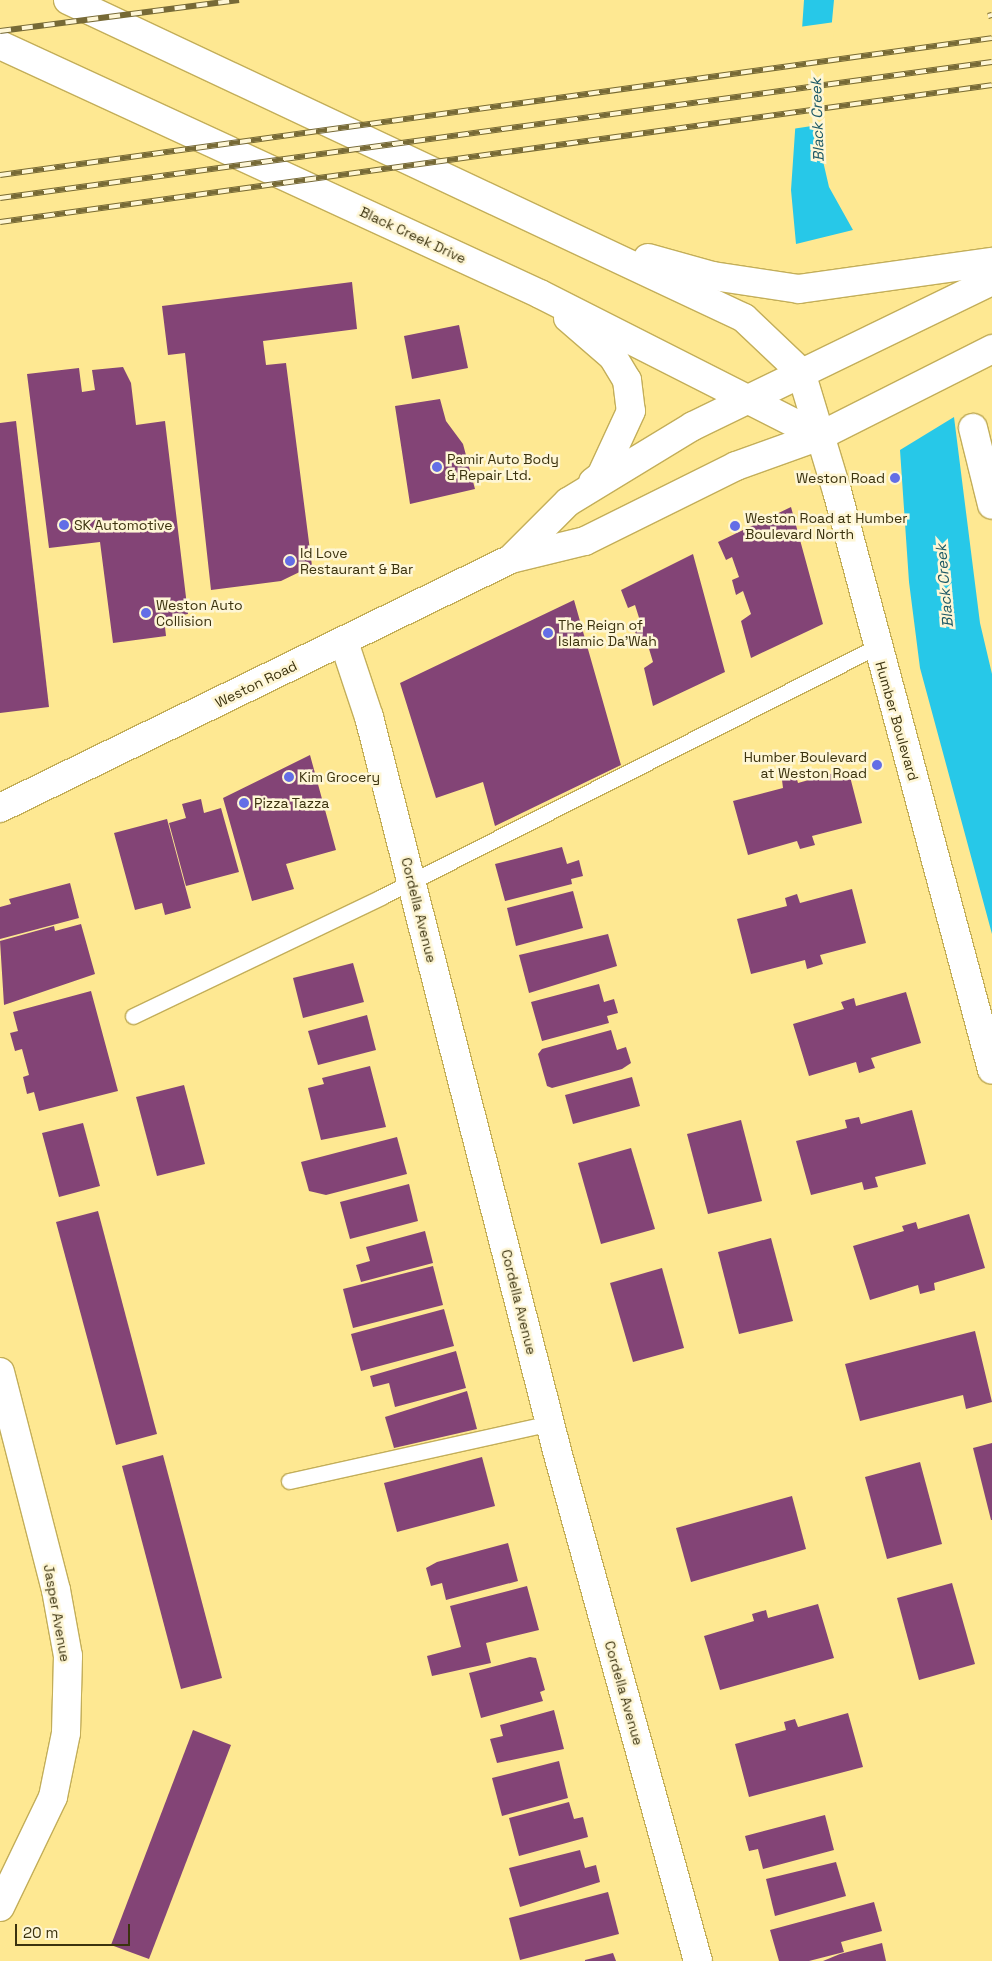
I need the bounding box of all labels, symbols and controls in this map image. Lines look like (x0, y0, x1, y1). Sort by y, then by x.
water label: Black Creek (807, 78, 827, 162)
street label: Black Creek Drive (357, 203, 469, 267)
place label: Pamir Auto Body & Repair Ltd. (447, 451, 559, 484)
marker: Pamir Auto Body & Repair Ltd. (431, 461, 443, 473)
place label: Weston Road (796, 470, 885, 486)
marker: Weston Road (889, 472, 901, 484)
place label: Weston Road at Humber Boulevard North (745, 510, 908, 542)
place label: SK Automotive (74, 517, 173, 533)
marker: SK Automotive (58, 519, 70, 531)
marker: Weston Road at Humber Boulevard North (729, 520, 741, 532)
water label: Black Creek (931, 543, 957, 629)
place label: Id Love Restaurant & Bar (300, 545, 413, 578)
marker: Id Love Restaurant & Bar (284, 555, 296, 567)
place label: Weston Auto Collision (156, 597, 243, 630)
marker: Weston Auto Collision (140, 607, 152, 619)
place label: The Reign of Islamic Da'Wah (558, 617, 657, 650)
marker: The Reign of Islamic Da'Wah (542, 627, 554, 639)
street label: Weston Road (212, 657, 300, 711)
street label: Humber Boulevard (872, 659, 922, 783)
place label: Humber Boulevard at Weston Road (744, 749, 867, 782)
marker: Humber Boulevard at Weston Road (871, 759, 883, 771)
place label: Kim Grocery (299, 769, 380, 785)
marker: Kim Grocery (283, 771, 295, 783)
place label: Pizza Tazza (254, 795, 330, 811)
marker: Pizza Tazza (238, 797, 250, 809)
street label: Cordella Avenue (398, 856, 440, 964)
street label: Cordella Avenue (498, 1248, 540, 1356)
street label: Jasper Avenue (40, 1563, 74, 1663)
street label: Cordella Avenue (601, 1639, 647, 1747)
scale bar (18, 1914, 132, 1946)
text: 20 m (23, 1923, 58, 1942)

